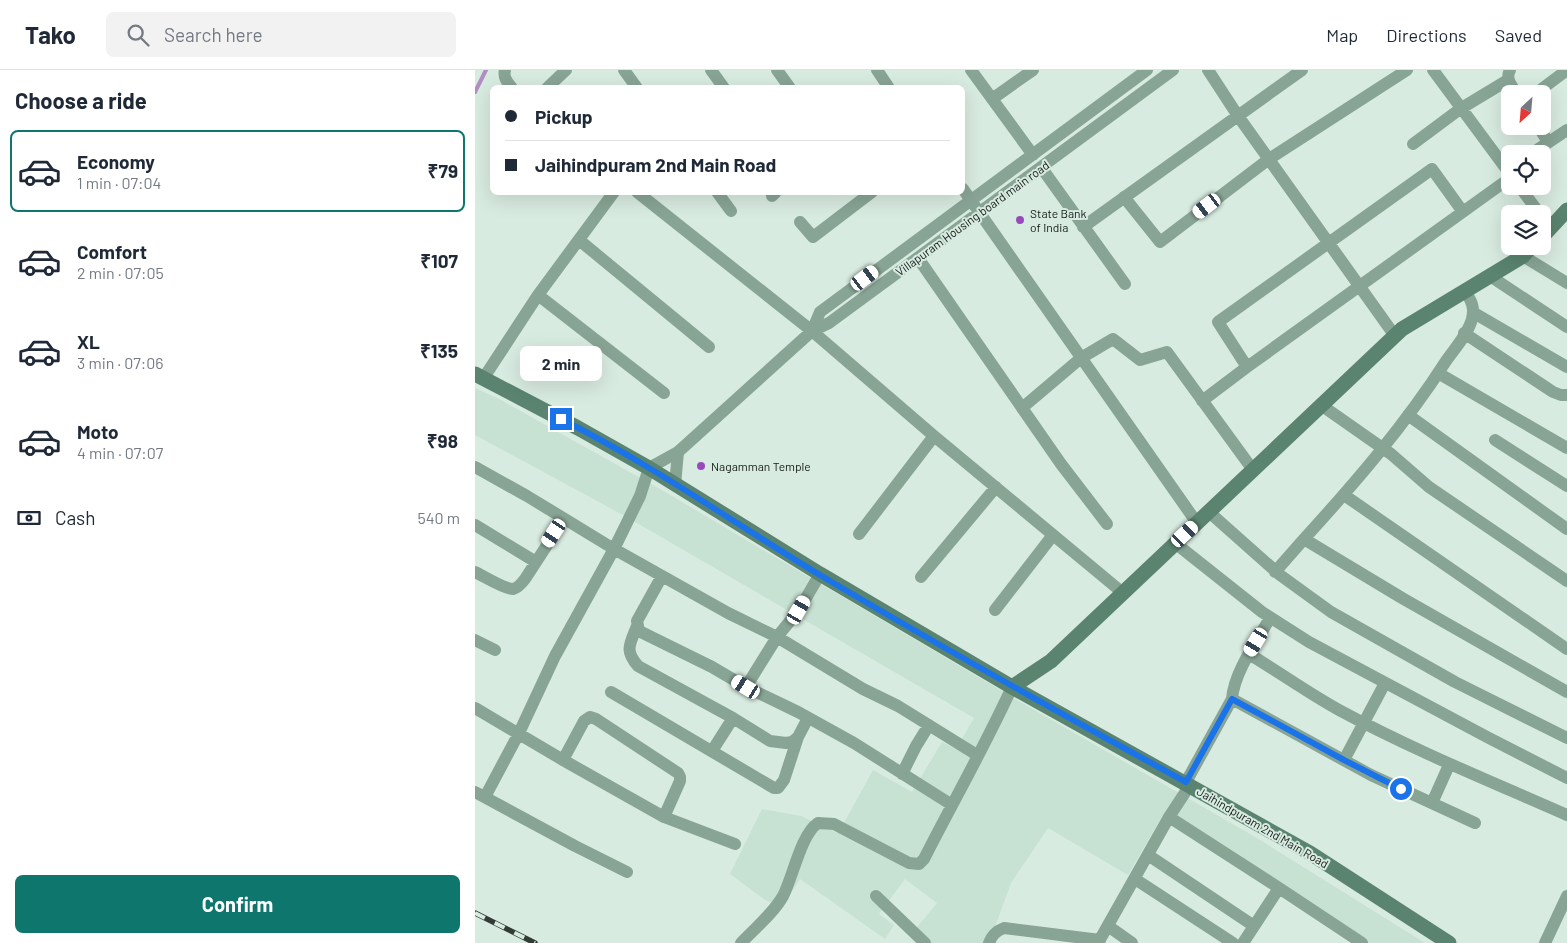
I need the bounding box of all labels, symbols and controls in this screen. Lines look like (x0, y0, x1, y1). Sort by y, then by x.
search box (106, 12, 456, 57)
text: Tako (25, 20, 76, 49)
icon: search (124, 21, 152, 49)
text: Search here (164, 23, 263, 46)
text: Map (1326, 24, 1358, 46)
text: Directions (1386, 24, 1467, 46)
text: Saved (1495, 24, 1542, 46)
north arrow (1501, 85, 1551, 135)
map controls (1501, 85, 1551, 255)
text: Choose a ride (15, 87, 147, 113)
text: Pickup (535, 105, 593, 128)
button: locate (1501, 145, 1551, 195)
icon: car (17, 149, 62, 194)
text: Economy (77, 150, 155, 173)
text: Jaihindpuram 2nd Main Road (535, 153, 776, 176)
street label: Villapuram Housing board main road (892, 158, 1052, 278)
text: ₹79 (428, 159, 458, 182)
text: 1 min · 07:04 (77, 173, 161, 192)
car (1190, 191, 1223, 221)
button: layers (1501, 205, 1551, 255)
place label: State Bank of India (1030, 206, 1087, 234)
marker: State Bank of India (1014, 214, 1026, 226)
icon: car (17, 239, 62, 284)
text: Comfort (77, 240, 147, 263)
text: ₹107 (420, 249, 458, 272)
text: 2 min · 07:05 (77, 263, 164, 282)
car (848, 263, 881, 293)
icon: car (17, 329, 62, 374)
text: XL (77, 330, 100, 353)
text: ₹135 (420, 339, 458, 362)
callout: 2 min (520, 346, 602, 382)
text: 3 min · 07:06 (77, 353, 163, 372)
text: 2 min (542, 354, 580, 373)
route end (550, 408, 572, 430)
icon: car (17, 419, 62, 464)
text: Moto (77, 420, 119, 443)
text: ₹98 (427, 429, 458, 452)
text: 4 min · 07:07 (77, 443, 163, 462)
place label: Nagamman Temple (711, 459, 811, 473)
marker: Nagamman Temple (695, 460, 707, 472)
icon: cash (15, 504, 43, 532)
text: Cash (55, 506, 96, 529)
text: 540 m (417, 508, 460, 527)
car (539, 516, 568, 550)
car (1168, 518, 1201, 550)
car (785, 593, 812, 627)
car (1241, 625, 1270, 659)
car (729, 673, 762, 701)
route start (1390, 778, 1412, 800)
street label: Jaihindpuram 2nd Main Road (1195, 784, 1331, 870)
button: Confirm (15, 875, 460, 933)

